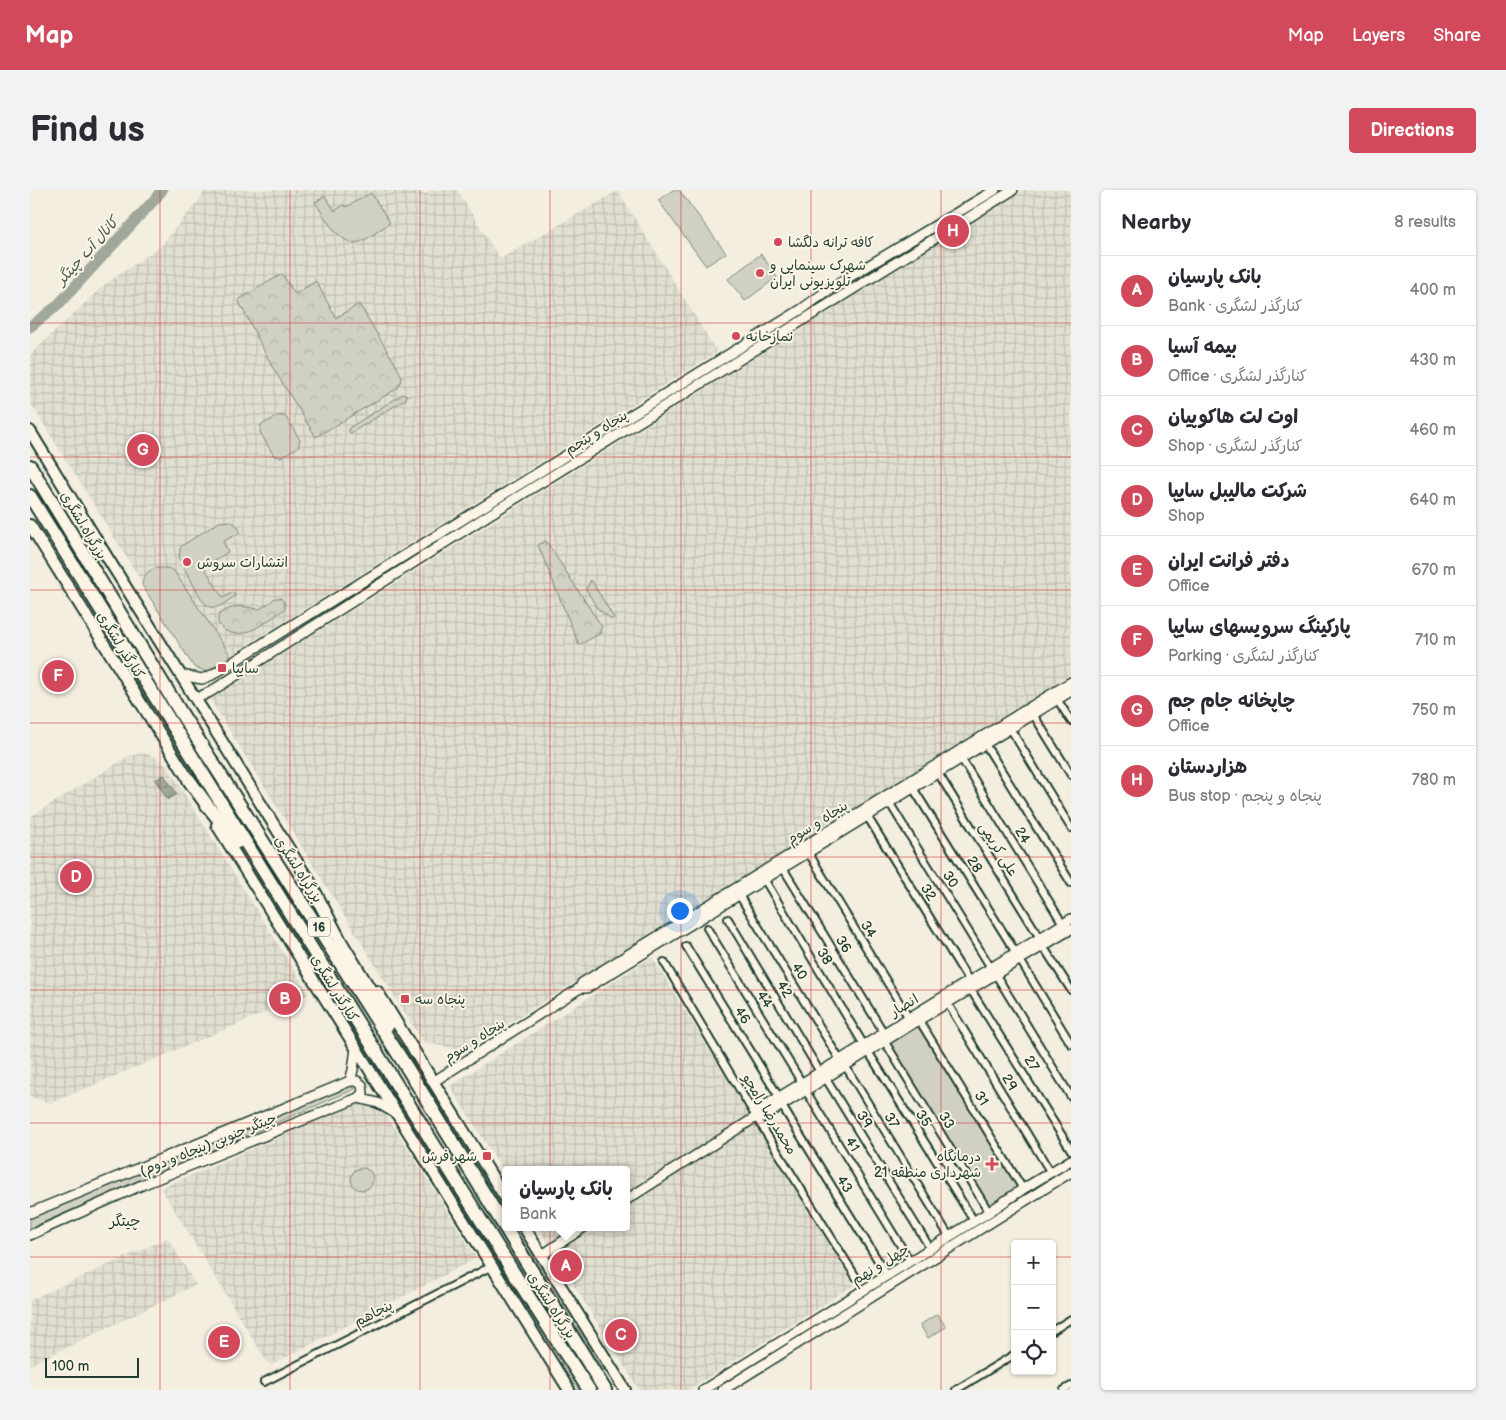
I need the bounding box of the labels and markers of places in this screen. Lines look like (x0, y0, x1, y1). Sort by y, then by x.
pin: H (937, 212, 969, 250)
place label: کافه ترانه دلگشا (788, 234, 874, 251)
marker: کافه ترانه دلگشا (772, 236, 784, 248)
place label: شهرک سینمایی و تلویزیونی ایران (769, 257, 866, 291)
marker: شهرک سینمایی و تلویزیونی ایران (754, 267, 766, 279)
place label: نمازخانه (746, 328, 793, 345)
marker: نمازخانه (730, 330, 742, 342)
pin: G (127, 431, 159, 469)
place label: انتشارات سروش (197, 554, 288, 572)
marker: انتشارات سروش (181, 556, 193, 568)
pin: F (42, 657, 74, 695)
place label: سایپا (232, 660, 259, 678)
marker: سایپا (216, 662, 228, 674)
pin: D (60, 858, 92, 896)
pin: B (269, 980, 301, 1018)
place label: پنجاه سه (415, 991, 465, 1009)
marker: پنجاه سه (399, 993, 411, 1005)
place label: شهر فرش (422, 1148, 477, 1165)
place label: درمانگاه شهرداری منطقه 21 (874, 1148, 981, 1181)
marker: شهر فرش (481, 1150, 493, 1162)
marker: درمانگاه شهرداری منطقه 21 (985, 1157, 999, 1171)
pin: A (550, 1247, 582, 1285)
pin: C (605, 1316, 637, 1354)
pin: E (208, 1323, 240, 1361)

